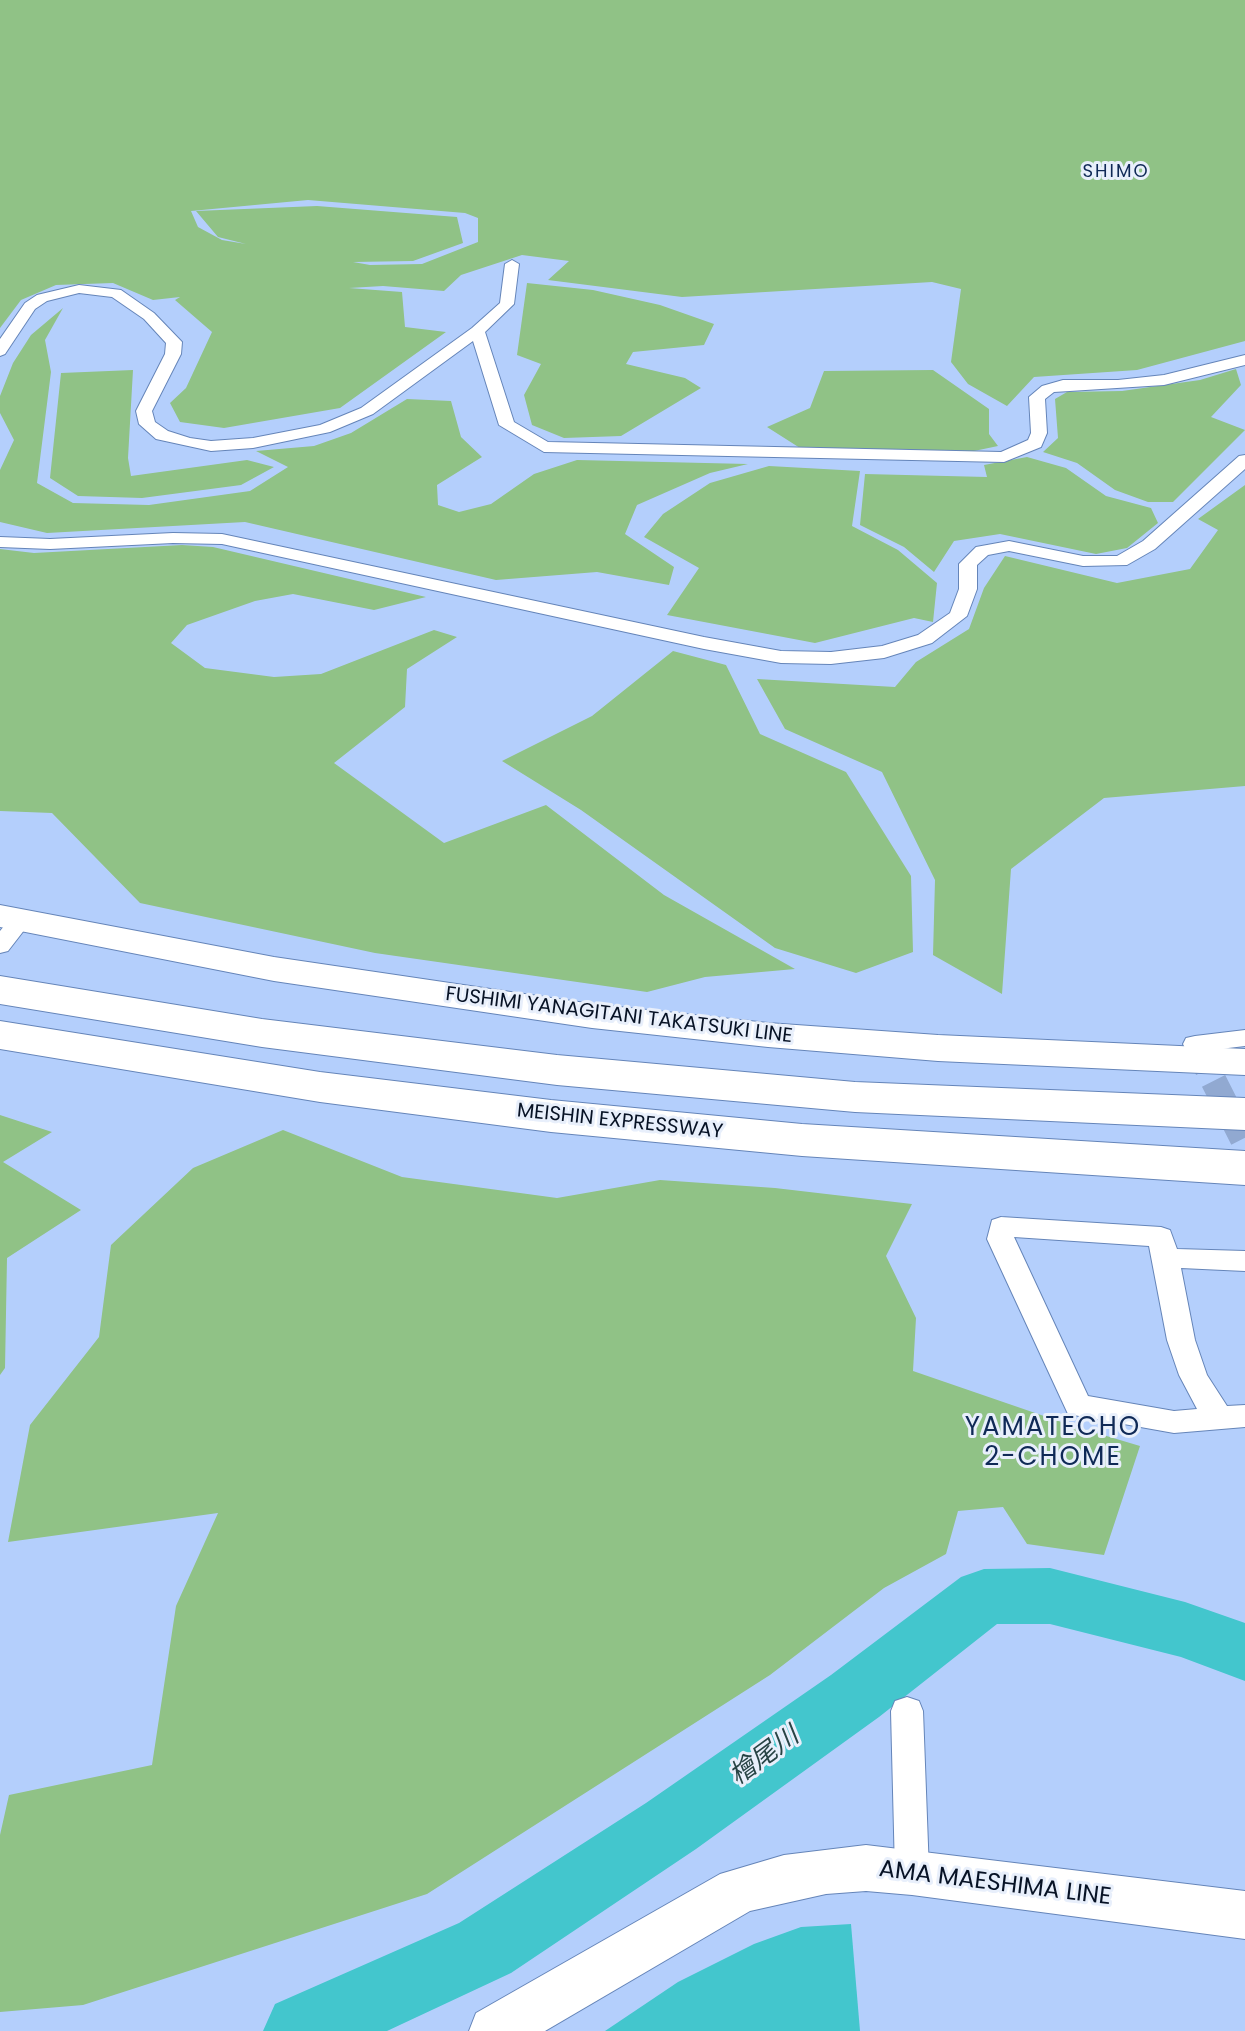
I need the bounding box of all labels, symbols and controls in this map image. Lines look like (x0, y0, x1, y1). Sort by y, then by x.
district label: SHIMO (1082, 161, 1150, 183)
street label: FUSHIMI YANAGITANI TAKATSUKI LINE (444, 983, 794, 1049)
street label: MEISHIN EXPRESSWAY (516, 1099, 724, 1145)
district label: YAMATECHO 2-CHOME (965, 1412, 1141, 1474)
water label: 檜尾川 (724, 1721, 806, 1793)
street label: AMA MAESHIMA LINE (877, 1855, 1113, 1913)

